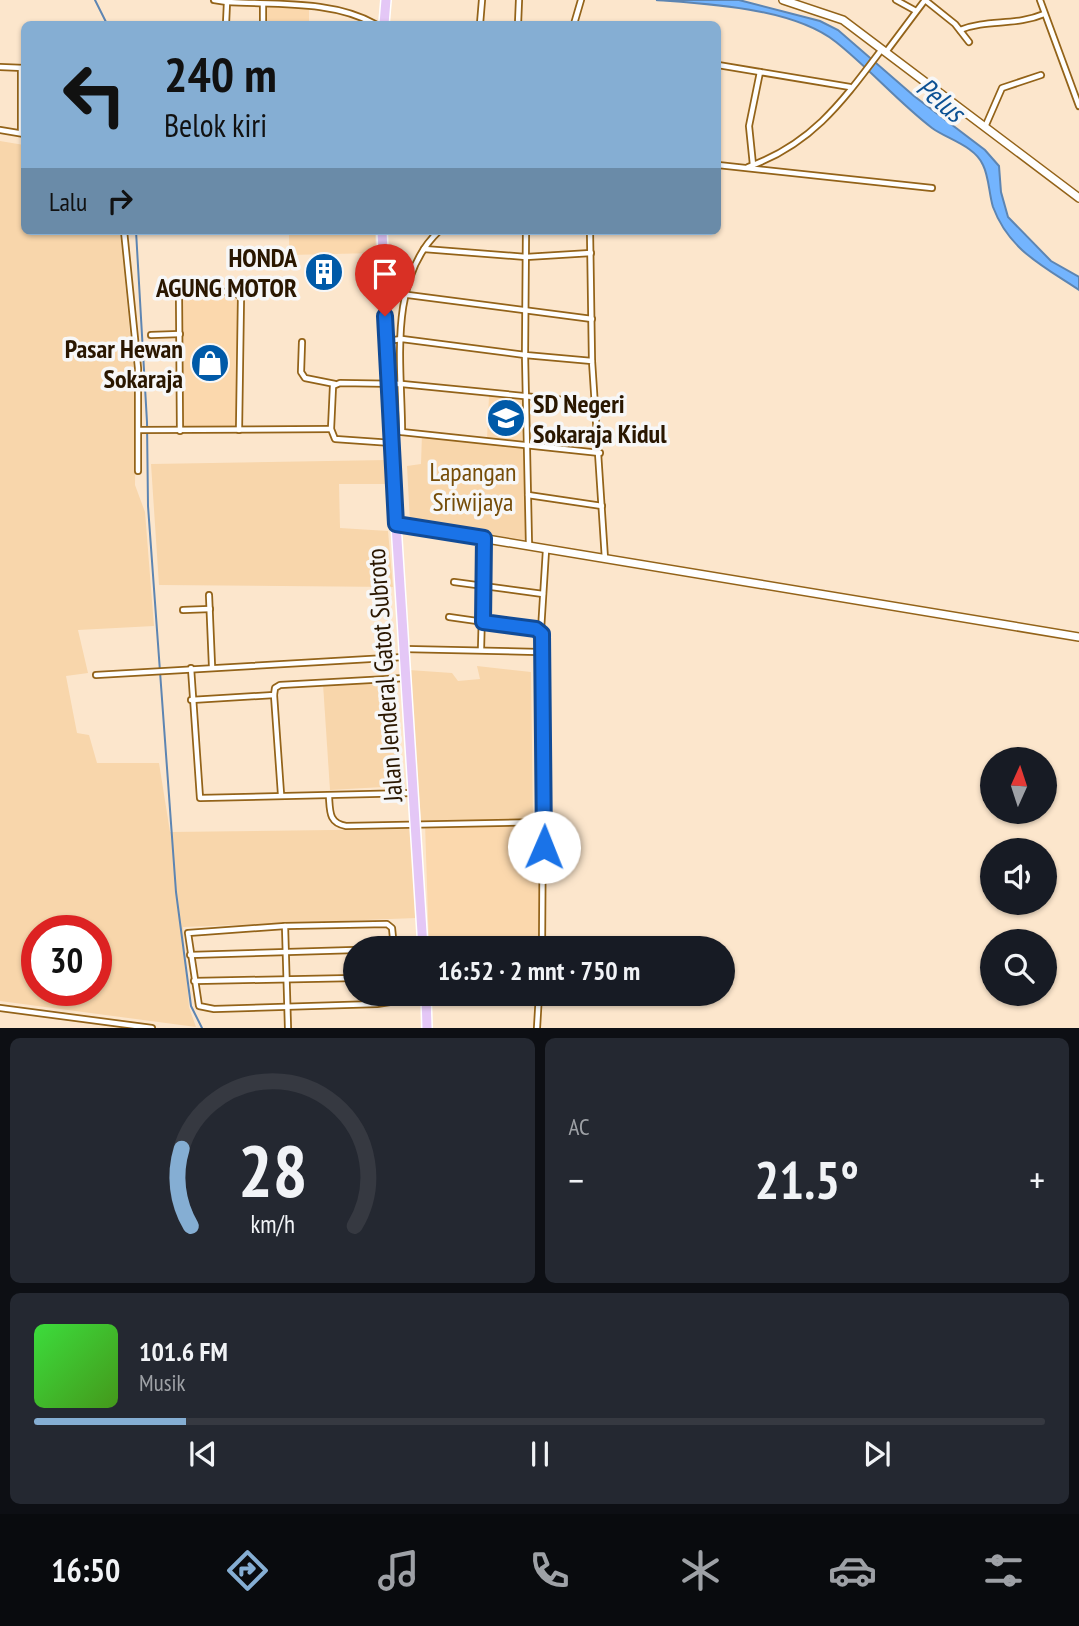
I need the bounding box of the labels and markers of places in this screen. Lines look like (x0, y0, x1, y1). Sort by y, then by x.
place label: HONDA AGUNG MOTOR (155, 241, 298, 304)
pin (355, 244, 415, 316)
building icon: HONDA AGUNG MOTOR (303, 251, 345, 293)
place label: Pasar Hewan Sokaraja (65, 332, 183, 395)
shop icon: Pasar Hewan Sokaraja (189, 342, 231, 384)
place label: SD Negeri Sokaraja Kidul (533, 387, 667, 450)
school or university icon: SD Negeri Sokaraja Kidul (485, 397, 527, 439)

